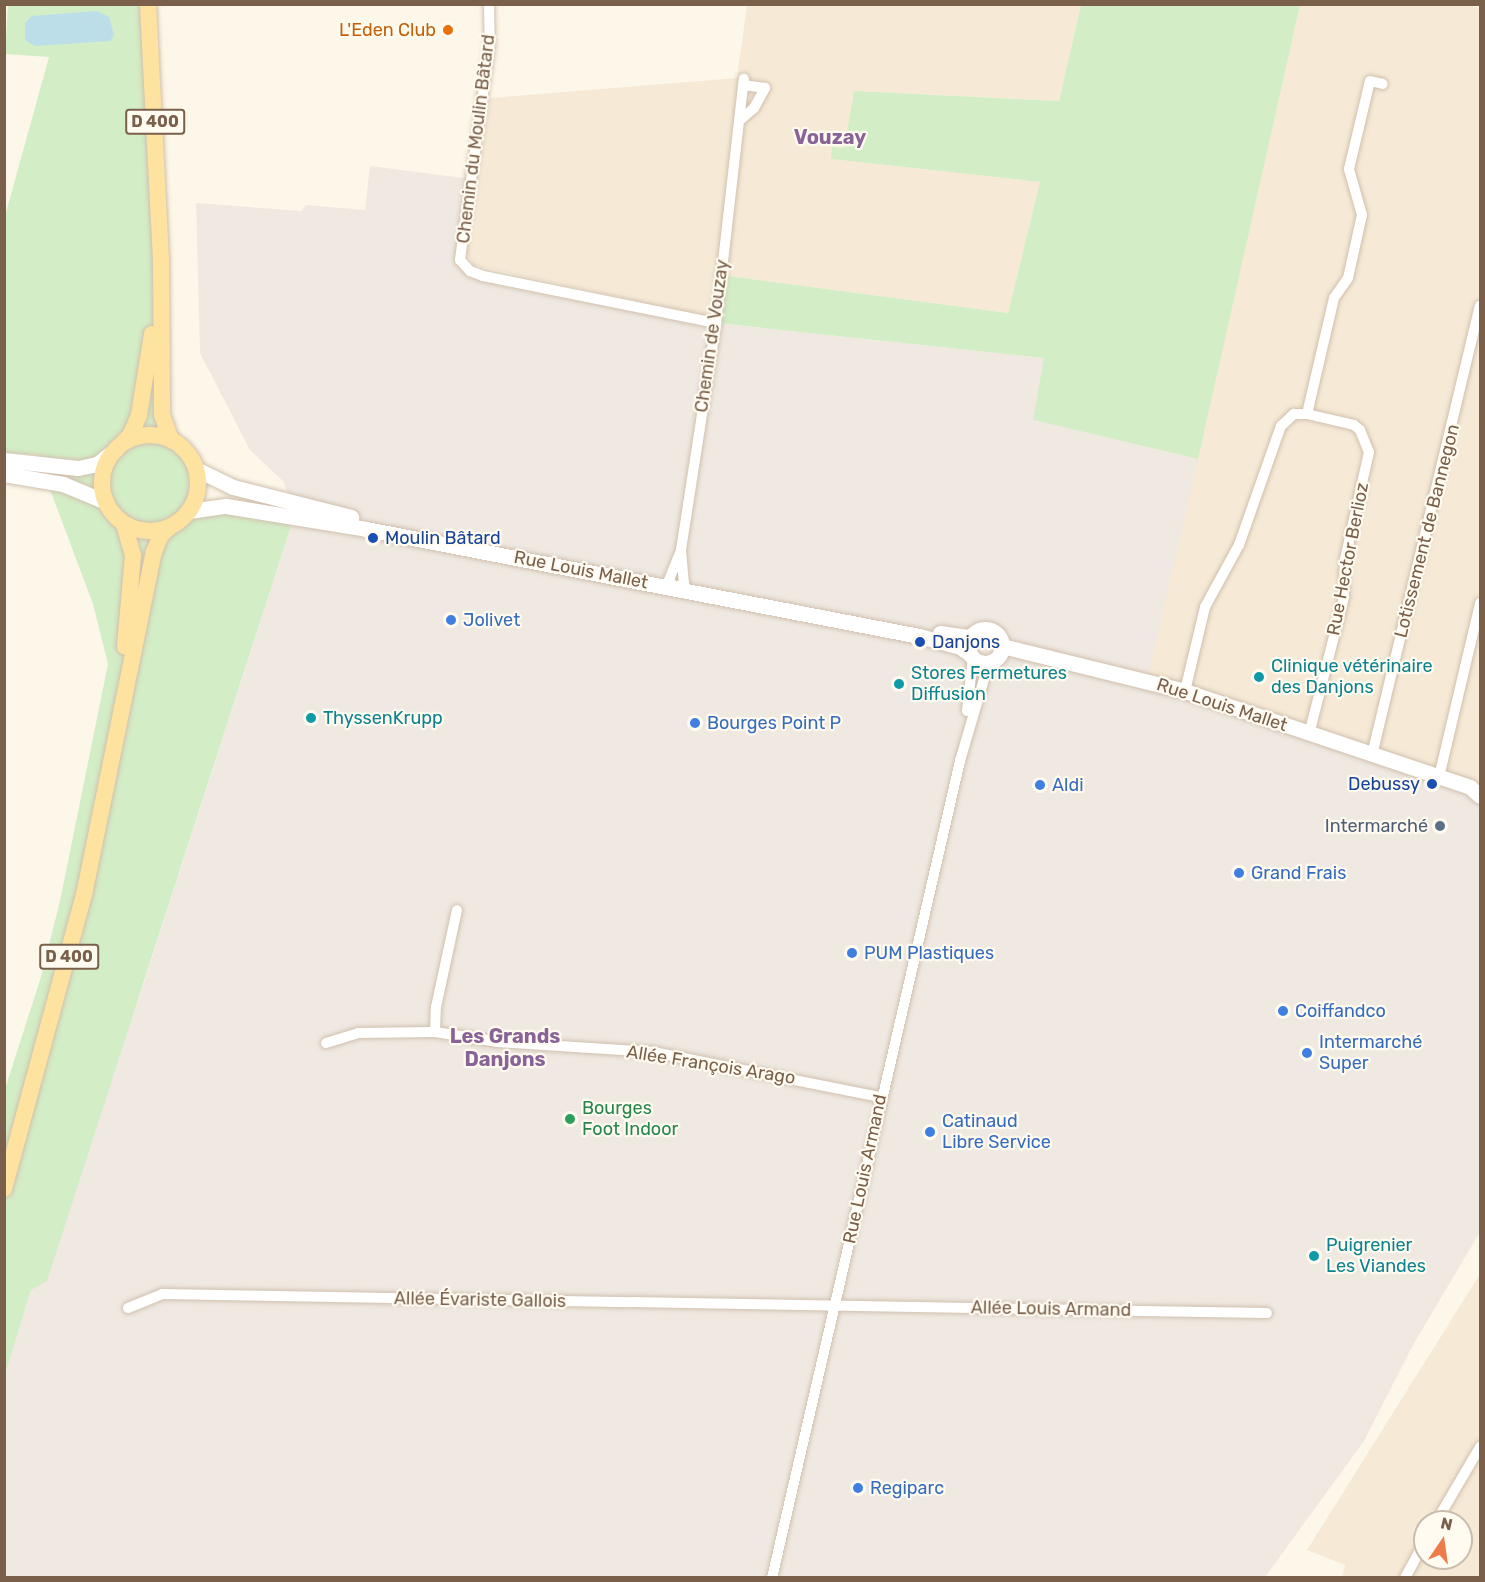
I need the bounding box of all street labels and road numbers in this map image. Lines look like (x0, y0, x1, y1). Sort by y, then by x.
street label: Chemin du Moulin Bâtard (452, 33, 500, 245)
road number: D 400 (125, 109, 185, 135)
street label: Chemin de Vouzay (691, 258, 733, 414)
street label: Lotissement de Bannegon (1390, 422, 1464, 640)
street label: Rue Hector Berlioz (1323, 481, 1373, 637)
street label: Rue Louis Mallet (512, 546, 650, 594)
street label: Rue Louis Mallet (1154, 674, 1290, 736)
road number: D 400 (39, 944, 99, 970)
street label: Allée François Arago (625, 1041, 797, 1089)
street label: Rue Louis Armand (839, 1092, 891, 1246)
street label: Allée Évariste Gallois (394, 1288, 566, 1312)
street label: Allée Louis Armand (970, 1297, 1132, 1321)

